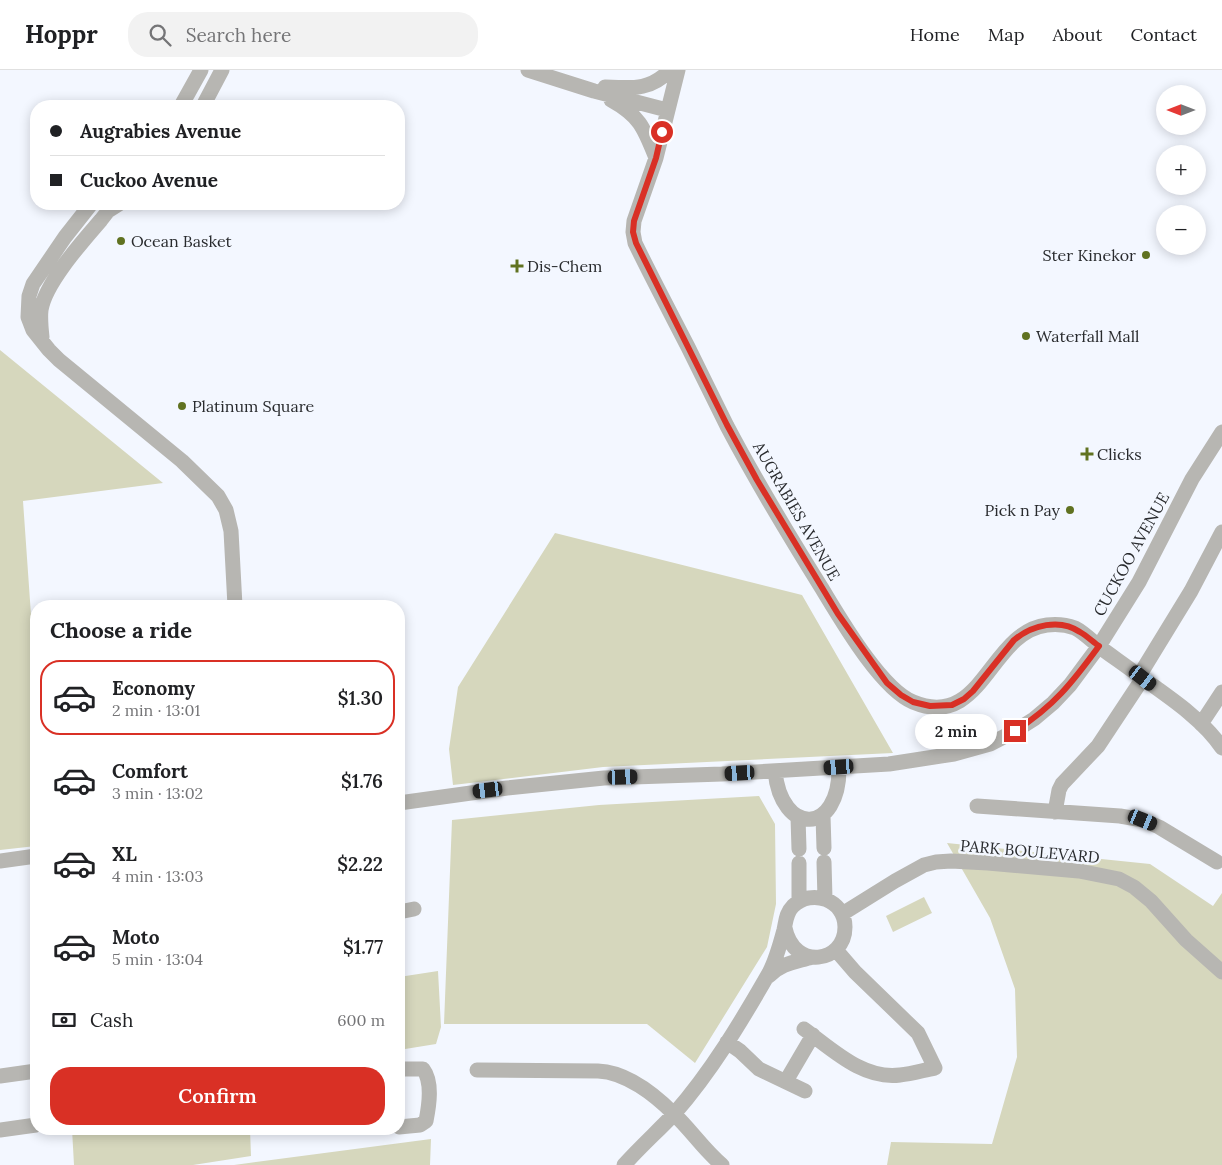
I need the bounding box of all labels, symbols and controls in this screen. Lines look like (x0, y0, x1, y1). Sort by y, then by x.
search box (128, 12, 478, 57)
text: Hoppr (25, 19, 98, 50)
icon: search (146, 21, 174, 49)
text: Search here (186, 23, 291, 47)
text: Home (910, 23, 960, 46)
text: Map (988, 23, 1024, 46)
text: About (1052, 23, 1102, 46)
text: Contact (1130, 23, 1197, 46)
north arrow (1156, 85, 1206, 135)
map controls (1156, 85, 1206, 255)
text: Augrabies Avenue (80, 119, 241, 143)
route start (651, 121, 673, 143)
button: + (1156, 145, 1206, 195)
text: Cuckoo Avenue (80, 168, 218, 192)
button: − (1156, 205, 1206, 255)
place label: Ocean Basket (131, 231, 233, 251)
marker: Ocean Basket (115, 235, 127, 247)
place label: Ster Kinekor (1042, 245, 1136, 265)
marker: Ster Kinekor (1140, 249, 1152, 261)
place label: Dis-Chem (527, 256, 602, 276)
marker: Dis-Chem (511, 260, 523, 272)
place label: Waterfall Mall (1036, 326, 1139, 346)
marker: Waterfall Mall (1020, 330, 1032, 342)
place label: Platinum Square (192, 396, 314, 416)
marker: Platinum Square (176, 400, 188, 412)
street label: AUGRABIES AVENUE (749, 437, 845, 584)
place label: Clicks (1097, 444, 1142, 464)
marker: Clicks (1081, 448, 1093, 460)
street label: CUCKOO AVENUE (1089, 489, 1173, 619)
place label: Pick n Pay (984, 500, 1061, 520)
marker: Pick n Pay (1064, 504, 1076, 516)
text: Choose a ride (50, 616, 192, 644)
car (1126, 663, 1159, 693)
icon: car (52, 675, 97, 720)
text: Economy (112, 676, 195, 700)
text: $1.30 (338, 686, 383, 710)
text: 2 min · 13:01 (112, 700, 200, 720)
callout: 2 min (915, 714, 998, 748)
route end (1004, 720, 1026, 742)
text: 2 min (935, 721, 977, 741)
icon: car (52, 758, 97, 803)
car (823, 758, 854, 776)
text: Comfort (112, 759, 188, 783)
car (724, 765, 755, 781)
text: $1.76 (341, 769, 383, 793)
car (607, 769, 638, 785)
car (472, 781, 503, 799)
text: 3 min · 13:02 (112, 783, 203, 803)
car (1126, 807, 1159, 833)
street label: PARK BOULEVARD (959, 835, 1101, 867)
icon: car (52, 841, 97, 886)
text: XL (112, 842, 137, 866)
text: $2.22 (337, 852, 383, 876)
text: 4 min · 13:03 (112, 866, 203, 886)
icon: car (52, 924, 97, 969)
text: Moto (112, 925, 159, 949)
text: $1.77 (343, 935, 383, 959)
text: 5 min · 13:04 (112, 949, 203, 969)
icon: cash (50, 1006, 78, 1034)
text: Cash (90, 1008, 133, 1032)
text: 600 m (337, 1010, 385, 1030)
button: Confirm (50, 1067, 385, 1125)

